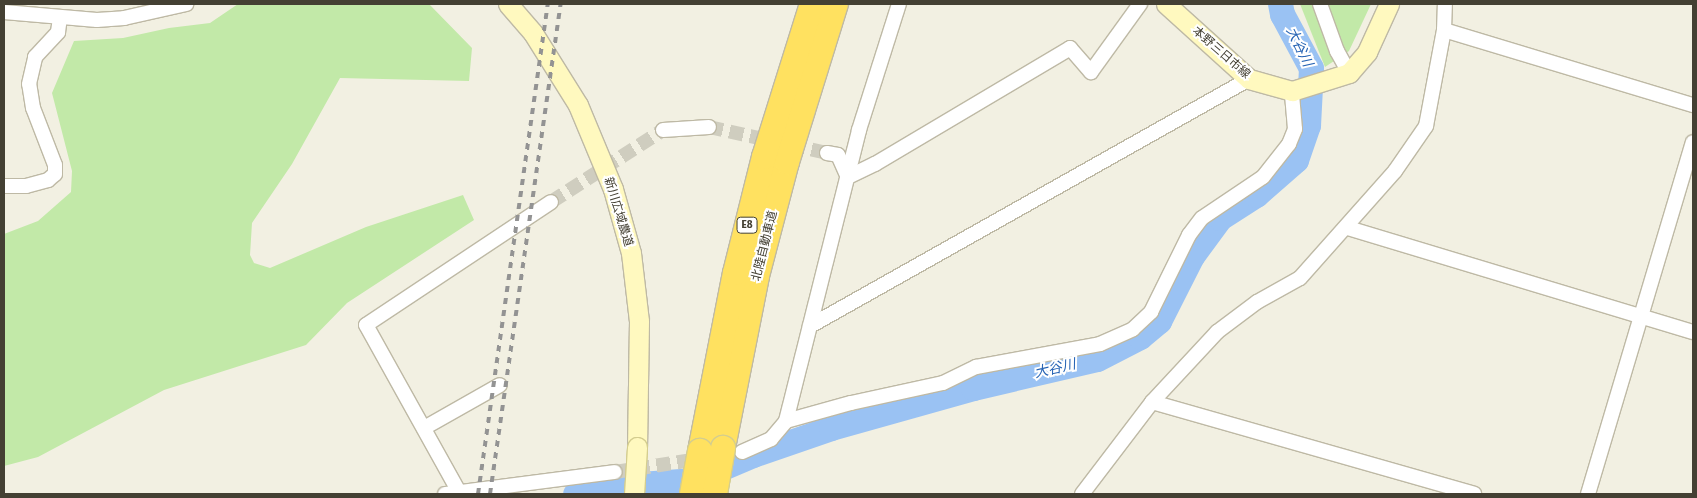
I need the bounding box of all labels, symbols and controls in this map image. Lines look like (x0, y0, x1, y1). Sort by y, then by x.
street label: 本野三日市線 (1189, 24, 1253, 82)
water label: 大谷川 (1282, 24, 1316, 70)
street label: 新川広域農道 (601, 175, 635, 249)
street label: 北陸自動車道 (749, 209, 781, 283)
road number: E8 (736, 216, 758, 234)
water label: 大谷川 (1033, 356, 1077, 382)

